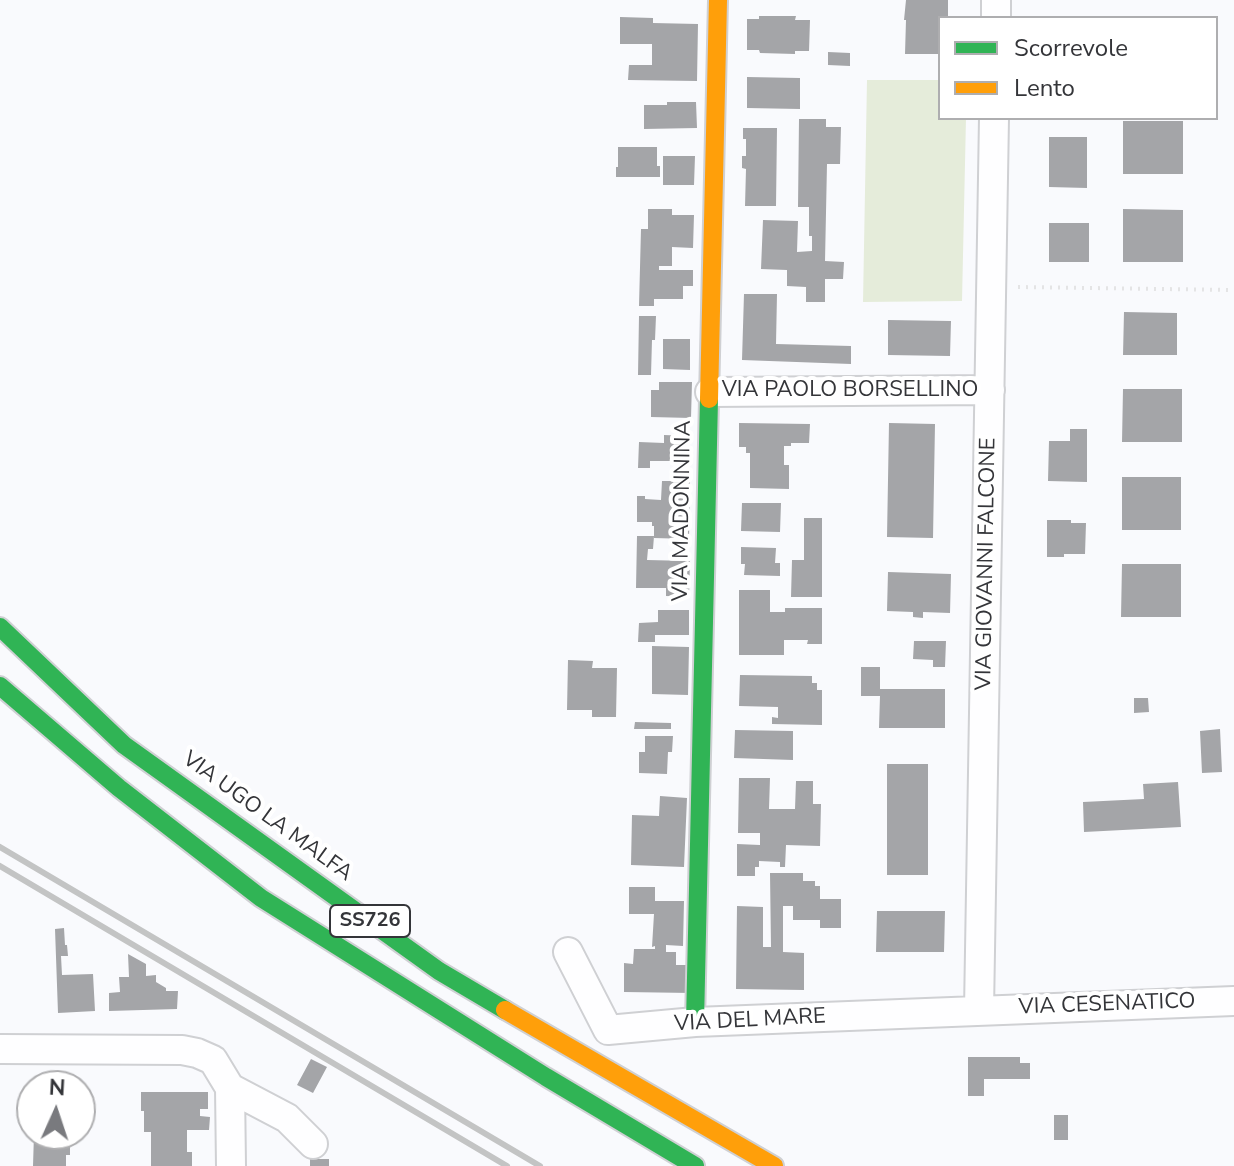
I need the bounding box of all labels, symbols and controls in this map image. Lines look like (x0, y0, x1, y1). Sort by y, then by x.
legend (938, 16, 1218, 120)
text: Scorrevole (1014, 32, 1128, 64)
text: Lento (1014, 72, 1075, 104)
street label: VIA PAOLO BORSELLINO (722, 378, 978, 404)
street label: VIA MADONNINA (668, 420, 698, 602)
street label: VIA GIOVANNI FALCONE (972, 437, 1002, 691)
street label: VIA UGO LA MALFA (177, 746, 357, 888)
road number: SS726 (330, 905, 410, 937)
street label: VIA CESENATICO (1018, 989, 1196, 1021)
street label: VIA DEL MARE (674, 1004, 826, 1038)
north arrow (16, 1070, 96, 1150)
text: N (48, 1073, 66, 1103)

